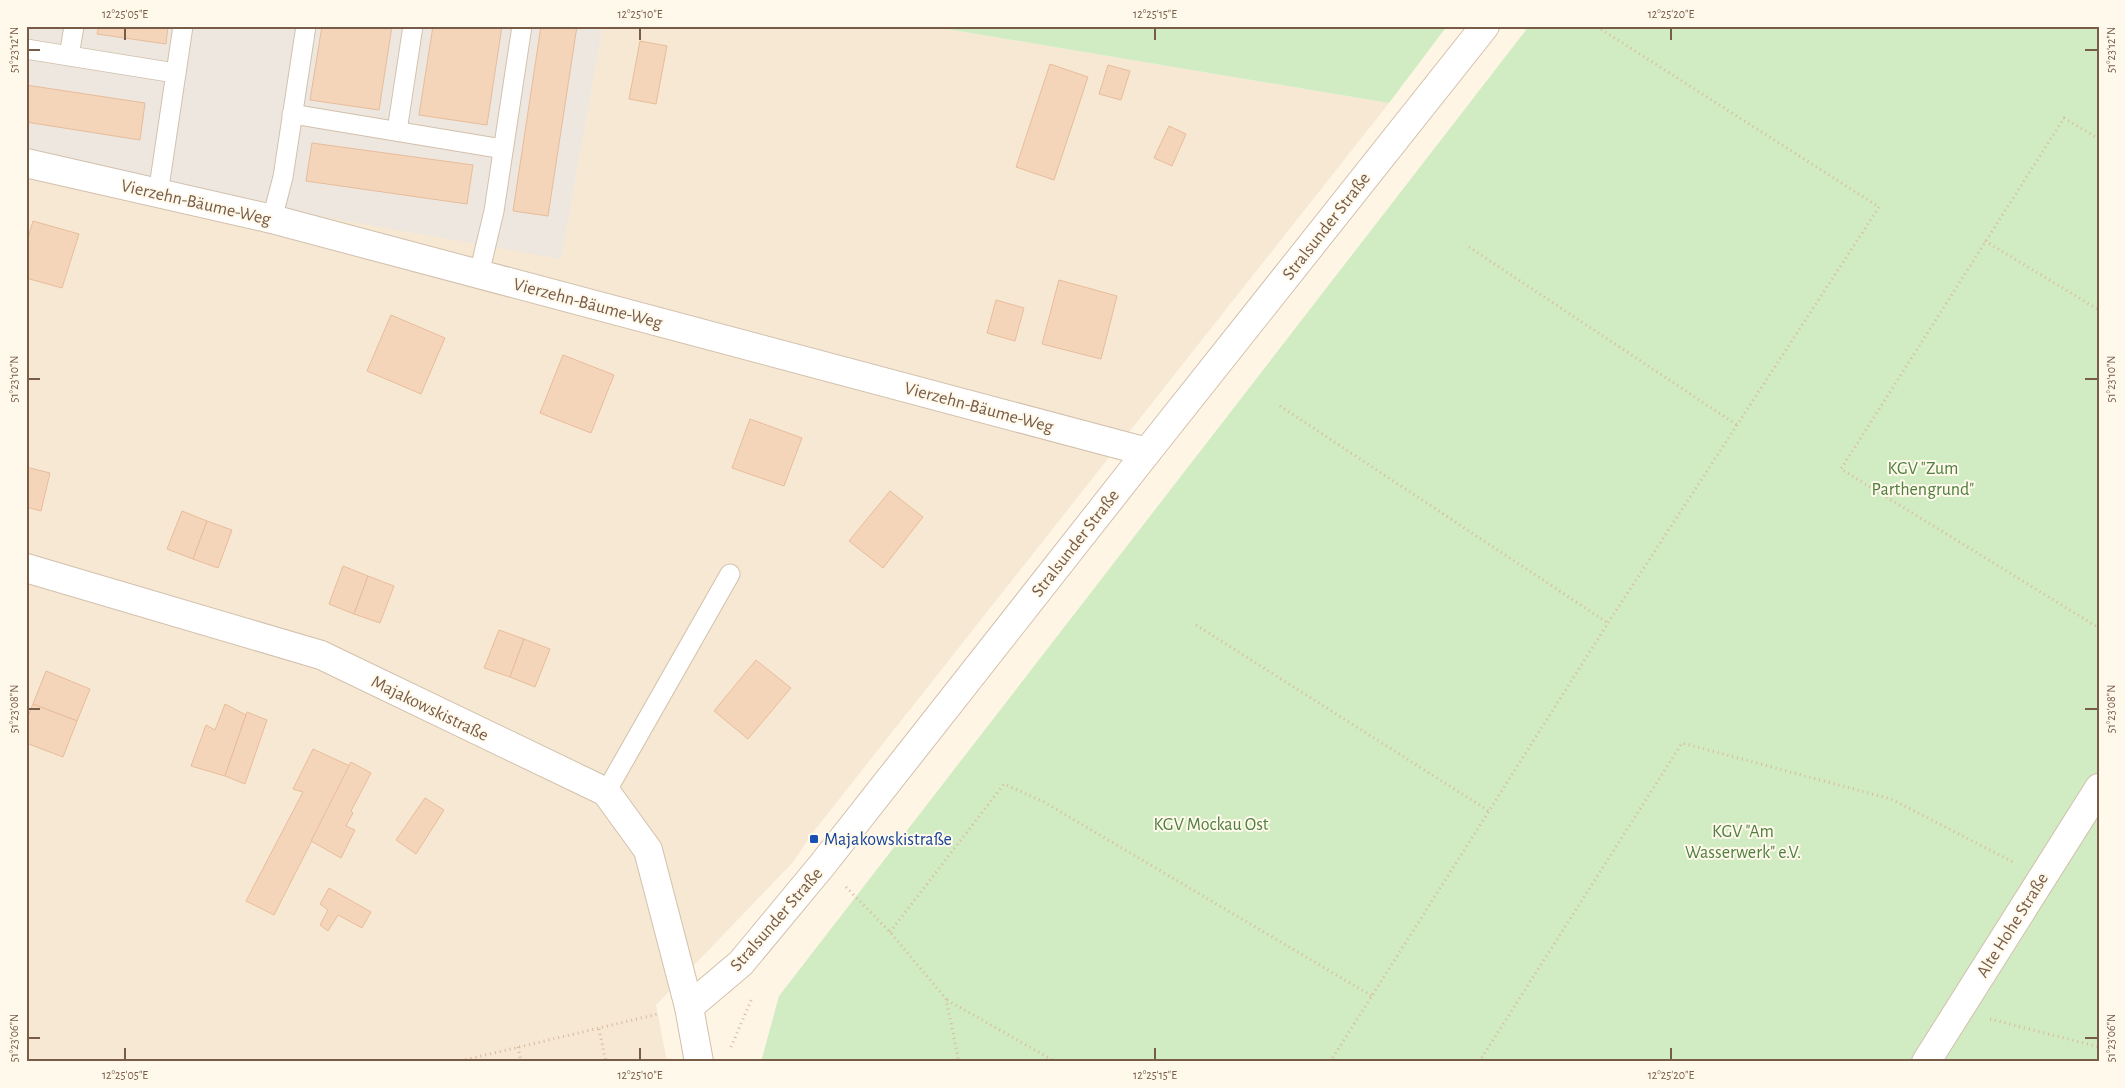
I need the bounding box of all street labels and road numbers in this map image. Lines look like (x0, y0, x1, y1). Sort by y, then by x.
street label: Stralsunder Straße (1280, 170, 1374, 284)
street label: Vierzehn-Bäume-Weg (119, 177, 273, 229)
street label: Vierzehn-Bäume-Weg (511, 275, 664, 333)
street label: Vierzehn-Bäume-Weg (902, 379, 1055, 437)
street label: Stralsunder Straße (1029, 487, 1123, 601)
street label: Majakowskistraße (368, 673, 491, 745)
street label: Stralsunder Straße (727, 865, 826, 975)
street label: Alte Hohe Straße (1974, 870, 2052, 981)

